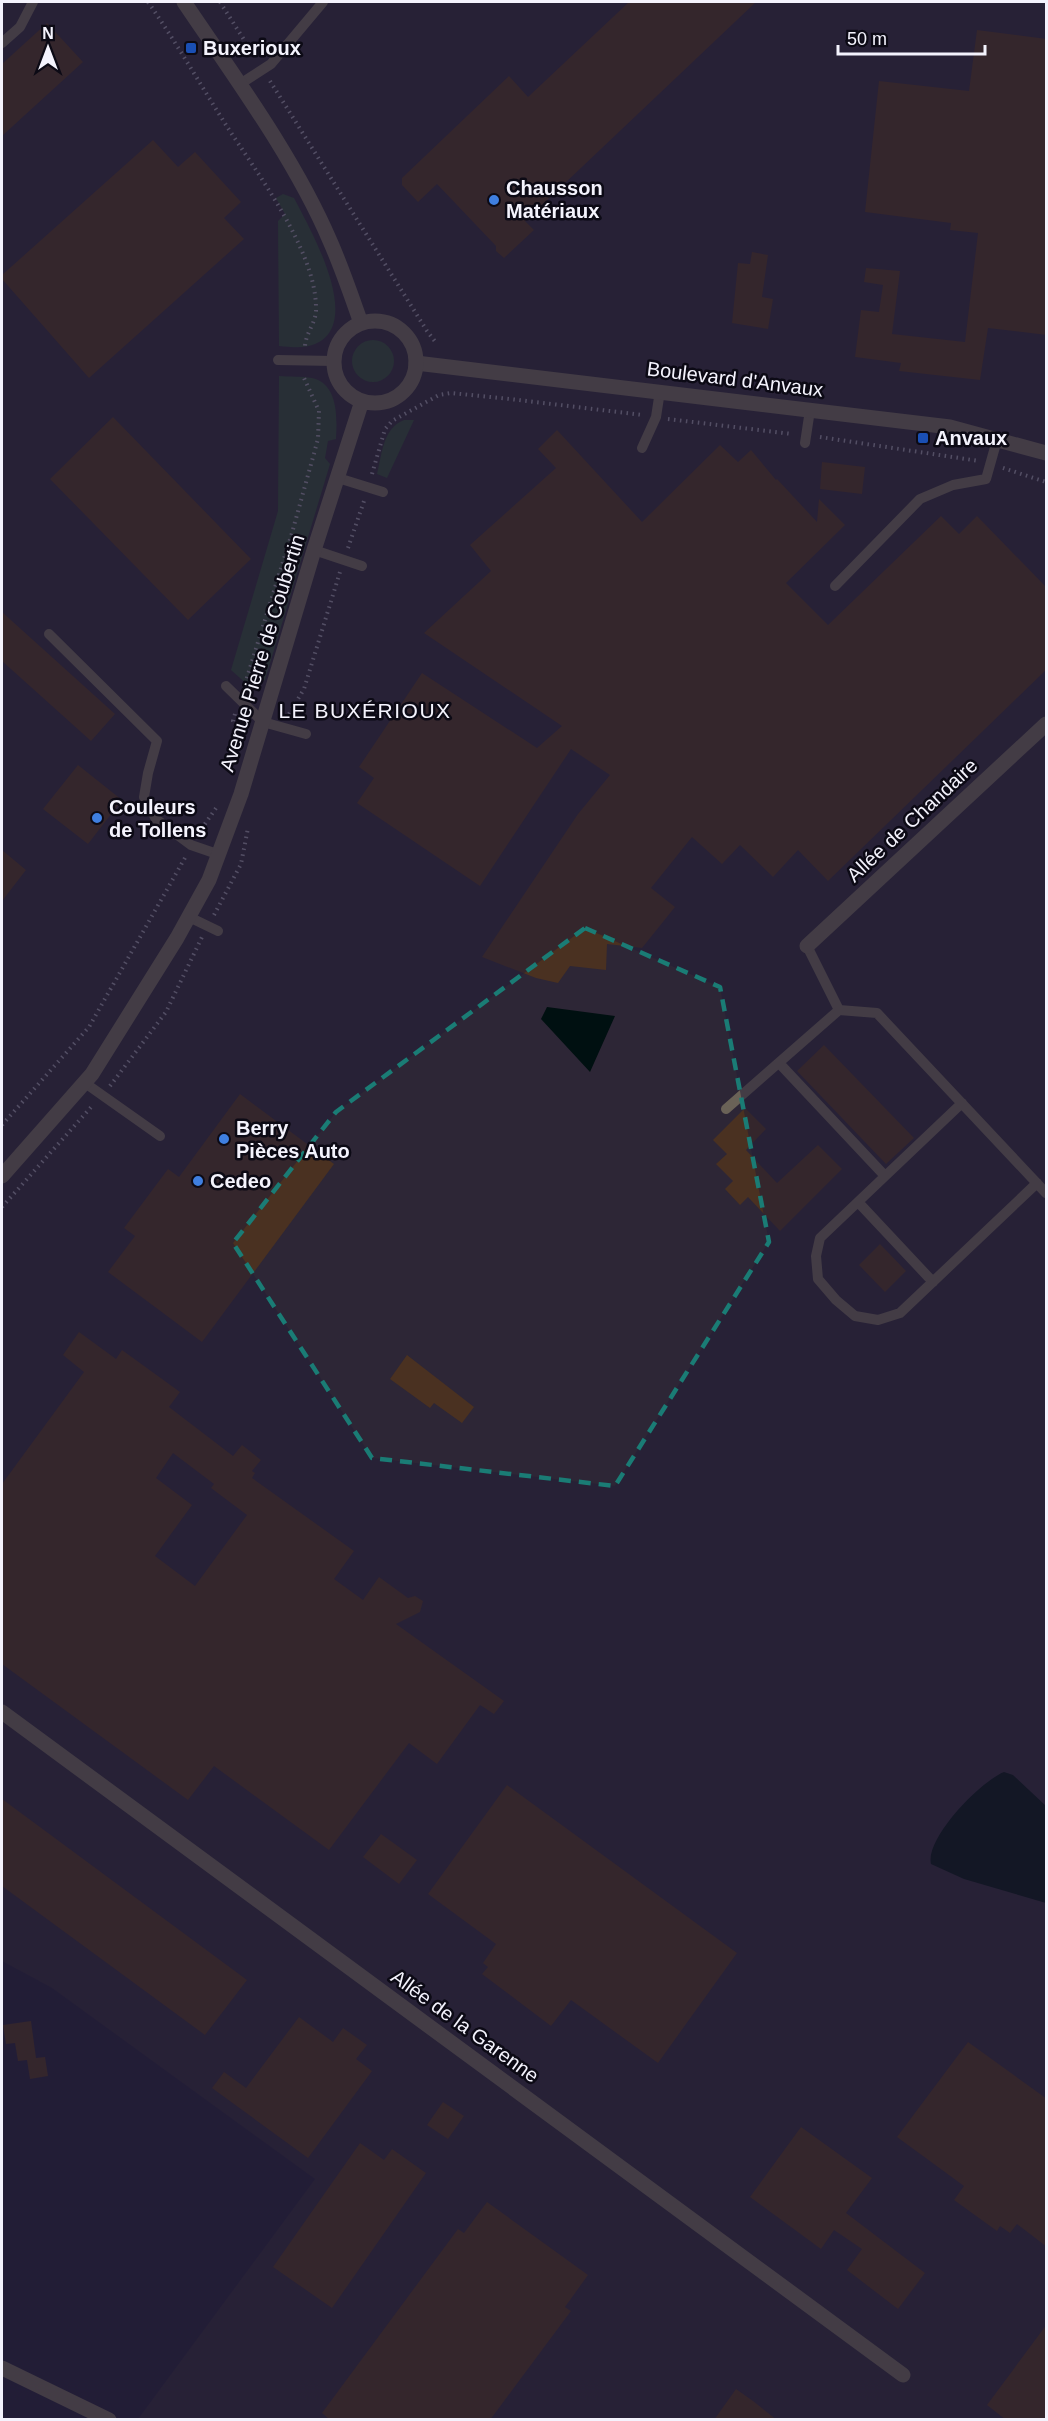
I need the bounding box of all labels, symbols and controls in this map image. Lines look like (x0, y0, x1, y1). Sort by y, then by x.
north arrow (18, 18, 78, 78)
scale bar (838, 18, 985, 56)
text: N (42, 25, 54, 42)
text: 50 m (847, 29, 887, 49)
place label: Buxerioux (203, 37, 301, 59)
marker: Buxerioux (184, 41, 198, 55)
place label: Chausson Matériaux (506, 177, 603, 222)
marker: Chausson Matériaux (487, 193, 501, 207)
street label: Boulevard d'Anvaux (646, 357, 824, 401)
place label: Anvaux (935, 427, 1007, 449)
marker: Anvaux (916, 431, 930, 445)
street label: Avenue Pierre de Coubertin (215, 532, 309, 774)
district label: LE BUXÉRIOUX (278, 699, 452, 722)
street label: Allée de Chandaire (842, 754, 982, 886)
place label: Couleurs de Tollens (109, 796, 206, 841)
marker: Couleurs de Tollens (90, 811, 104, 825)
place label: Berry Pièces Auto (236, 1117, 350, 1162)
marker: Berry Pièces Auto (217, 1132, 231, 1146)
place label: Cedeo (210, 1170, 271, 1192)
marker: Cedeo (191, 1174, 205, 1188)
street label: Allée de la Garenne (387, 1965, 543, 2087)

